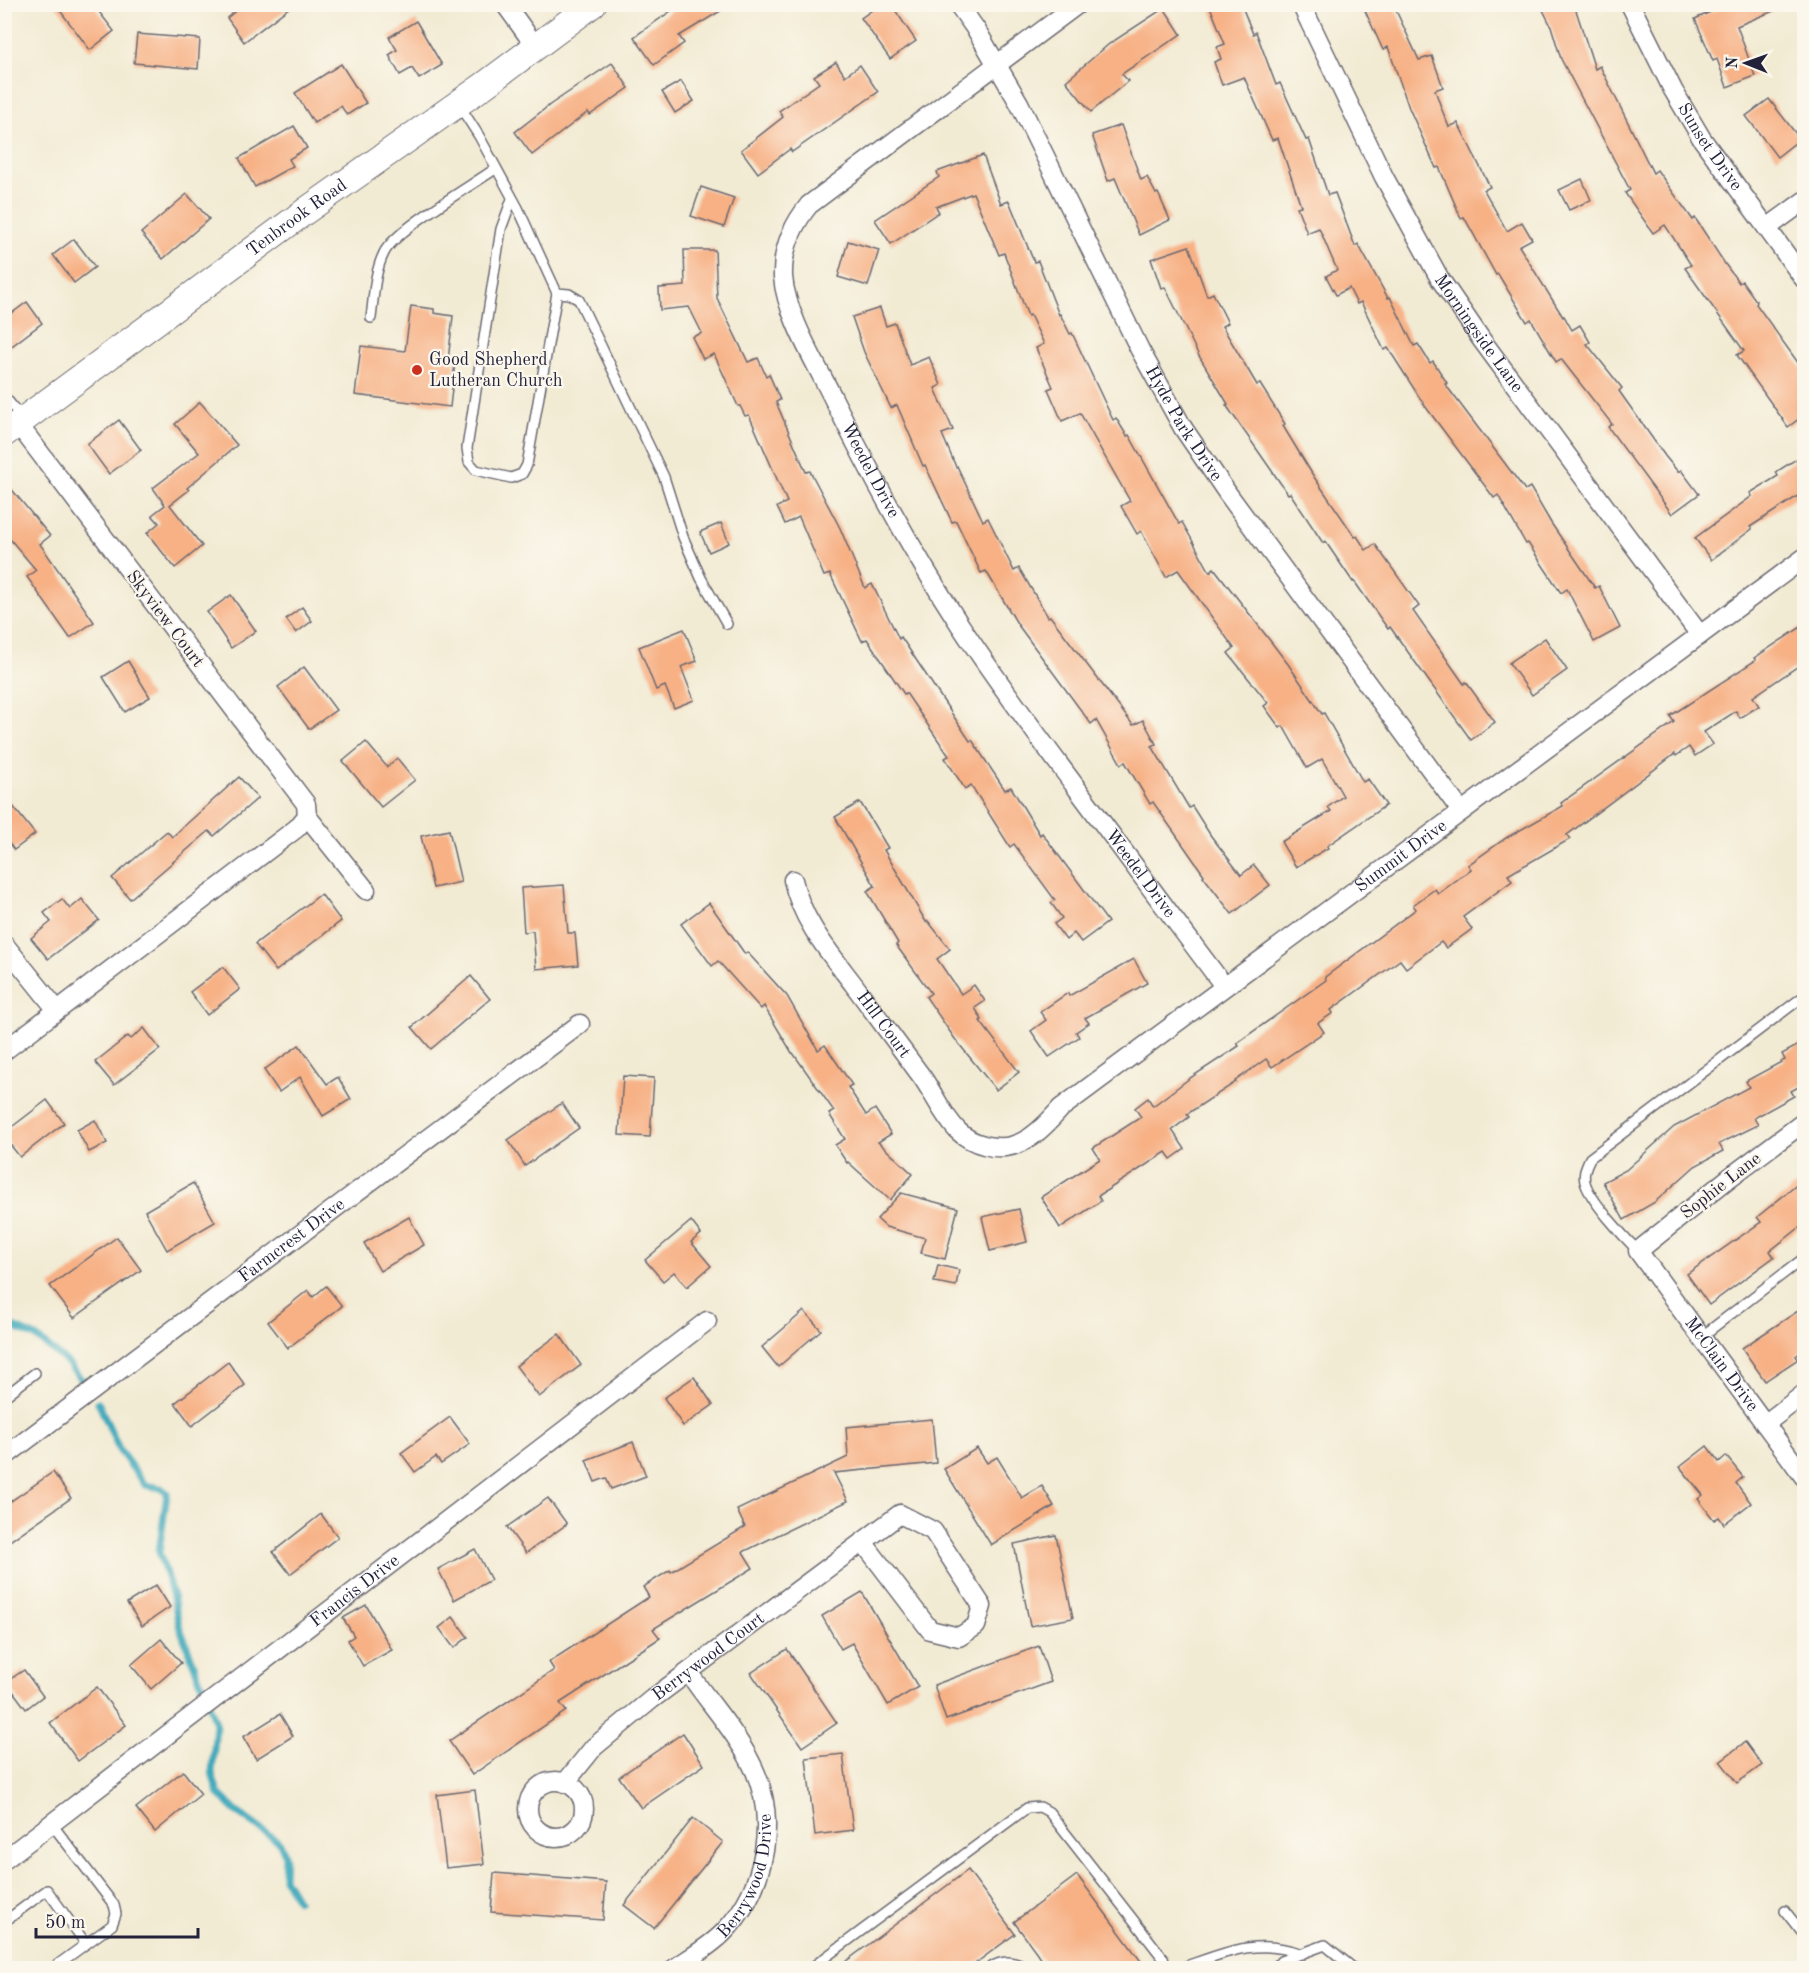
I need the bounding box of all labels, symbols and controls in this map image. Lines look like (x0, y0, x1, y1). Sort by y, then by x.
north arrow (1716, 33, 1776, 93)
text: N (1725, 56, 1741, 69)
street label: Sunset Drive (1674, 100, 1746, 194)
street label: Tenbrook Road (244, 176, 350, 260)
street label: Morningside Lane (1431, 271, 1526, 396)
place label: Good Shepherd Lutheran Church (429, 351, 563, 390)
marker: Good Shepherd Lutheran Church (410, 363, 424, 377)
street label: Hyde Park Drive (1142, 363, 1225, 484)
street label: Weedel Drive (838, 420, 903, 521)
street label: Skyview Court (123, 567, 207, 671)
street label: Summit Drive (1352, 817, 1450, 896)
street label: Weedel Drive (1102, 826, 1179, 921)
street label: Hill Court (853, 988, 914, 1062)
street label: Sophie Lane (1677, 1149, 1765, 1223)
street label: Farmcrest Drive (235, 1195, 348, 1286)
street label: McClain Drive (1681, 1314, 1762, 1415)
street label: Francis Drive (307, 1551, 403, 1631)
street label: Berrywood Court (649, 1609, 768, 1704)
street label: Berrywood Drive (714, 1813, 775, 1942)
scale bar (36, 1901, 198, 1939)
text: 50 m (45, 1914, 85, 1932)

